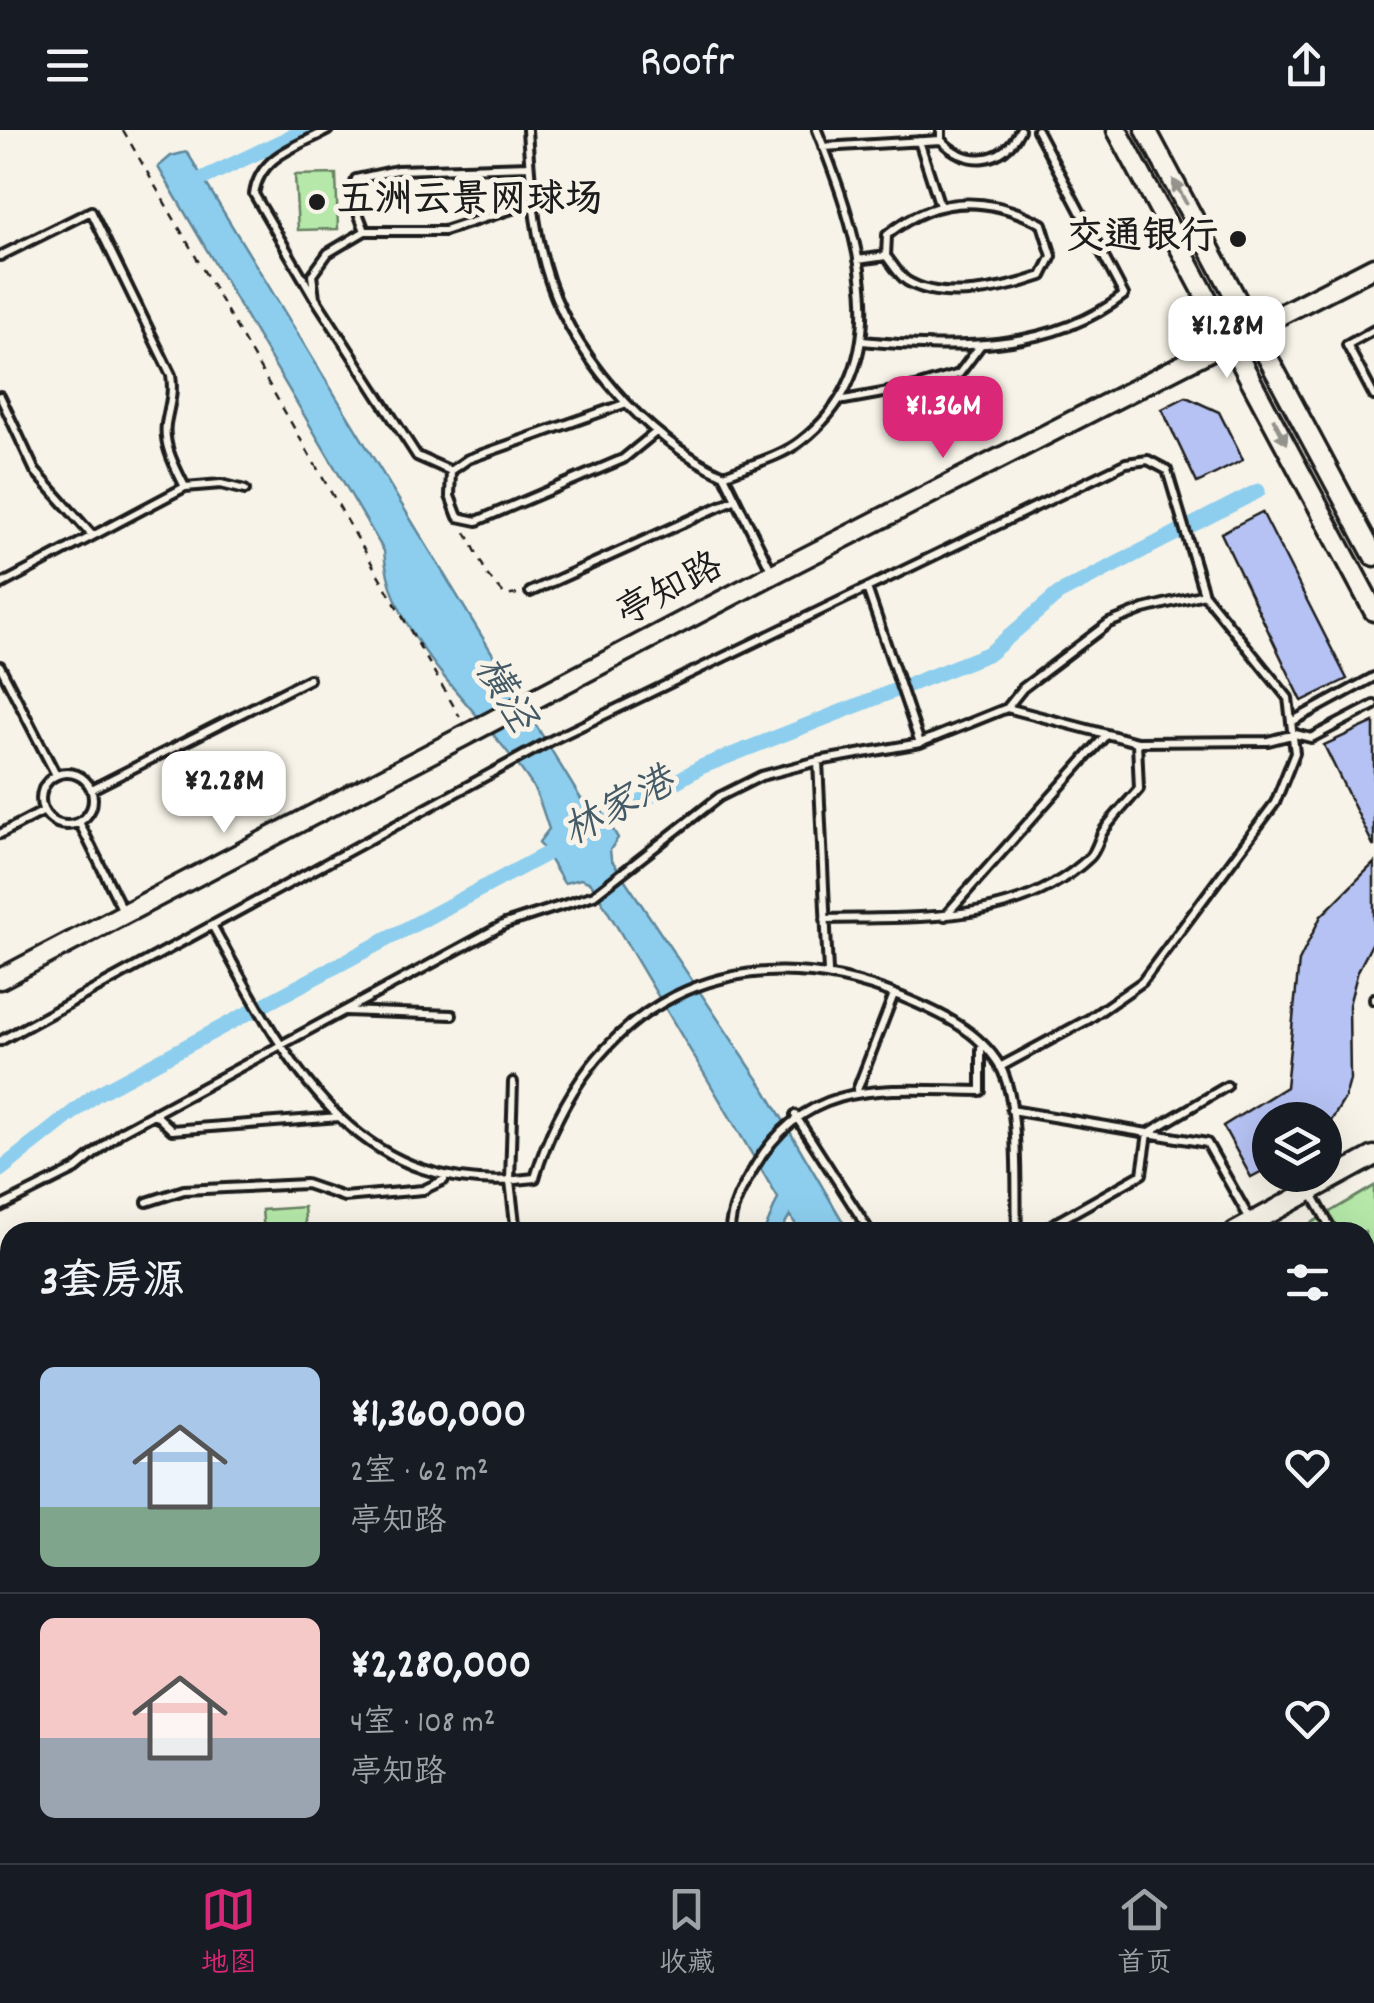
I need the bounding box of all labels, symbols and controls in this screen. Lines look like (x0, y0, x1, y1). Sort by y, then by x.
text: Roofr (640, 33, 734, 97)
icon: menu (40, 38, 95, 93)
icon: share (1279, 38, 1334, 93)
place label: 五洲云景网球场 (337, 175, 603, 230)
one-way arrow (1171, 177, 1188, 206)
marker: 五洲云景网球场 (306, 191, 328, 213)
place label: 交通银行 (1066, 212, 1218, 267)
marker: 交通银行 (1227, 228, 1249, 250)
pin: ¥1.28M (1146, 296, 1308, 381)
text: ¥1.28M (1190, 305, 1264, 351)
pin: ¥1.36M (862, 376, 1024, 461)
text: ¥1.36M (905, 385, 981, 431)
one-way arrow (1271, 417, 1288, 446)
street label: 亭知路 (608, 541, 734, 643)
water label: 横泾 (457, 647, 548, 746)
pin: ¥2.28M (143, 751, 305, 836)
water label: 林家港 (554, 755, 690, 863)
text: ¥2.28M (184, 760, 264, 806)
map controls (1252, 1102, 1342, 1192)
button: layers (1252, 1102, 1342, 1192)
text: 3套房源 (40, 1255, 185, 1315)
icon: filters (1280, 1255, 1335, 1310)
text: ¥1,360,000 (350, 1387, 526, 1447)
icon: home (120, 1407, 240, 1527)
icon: heart (1280, 1440, 1335, 1495)
text: 2室 · 62 m² (350, 1451, 489, 1497)
text: 亭知路 (350, 1501, 446, 1547)
text: ¥2,280,000 (350, 1638, 531, 1698)
icon: home (120, 1658, 240, 1778)
icon: heart (1280, 1691, 1335, 1746)
text: 4室 · 108 m² (350, 1702, 496, 1748)
text: 亭知路 (350, 1752, 446, 1798)
tab: 地图 (201, 1882, 257, 1986)
tab: 收藏 (659, 1882, 715, 1986)
tab: 首页 (1117, 1882, 1173, 1986)

